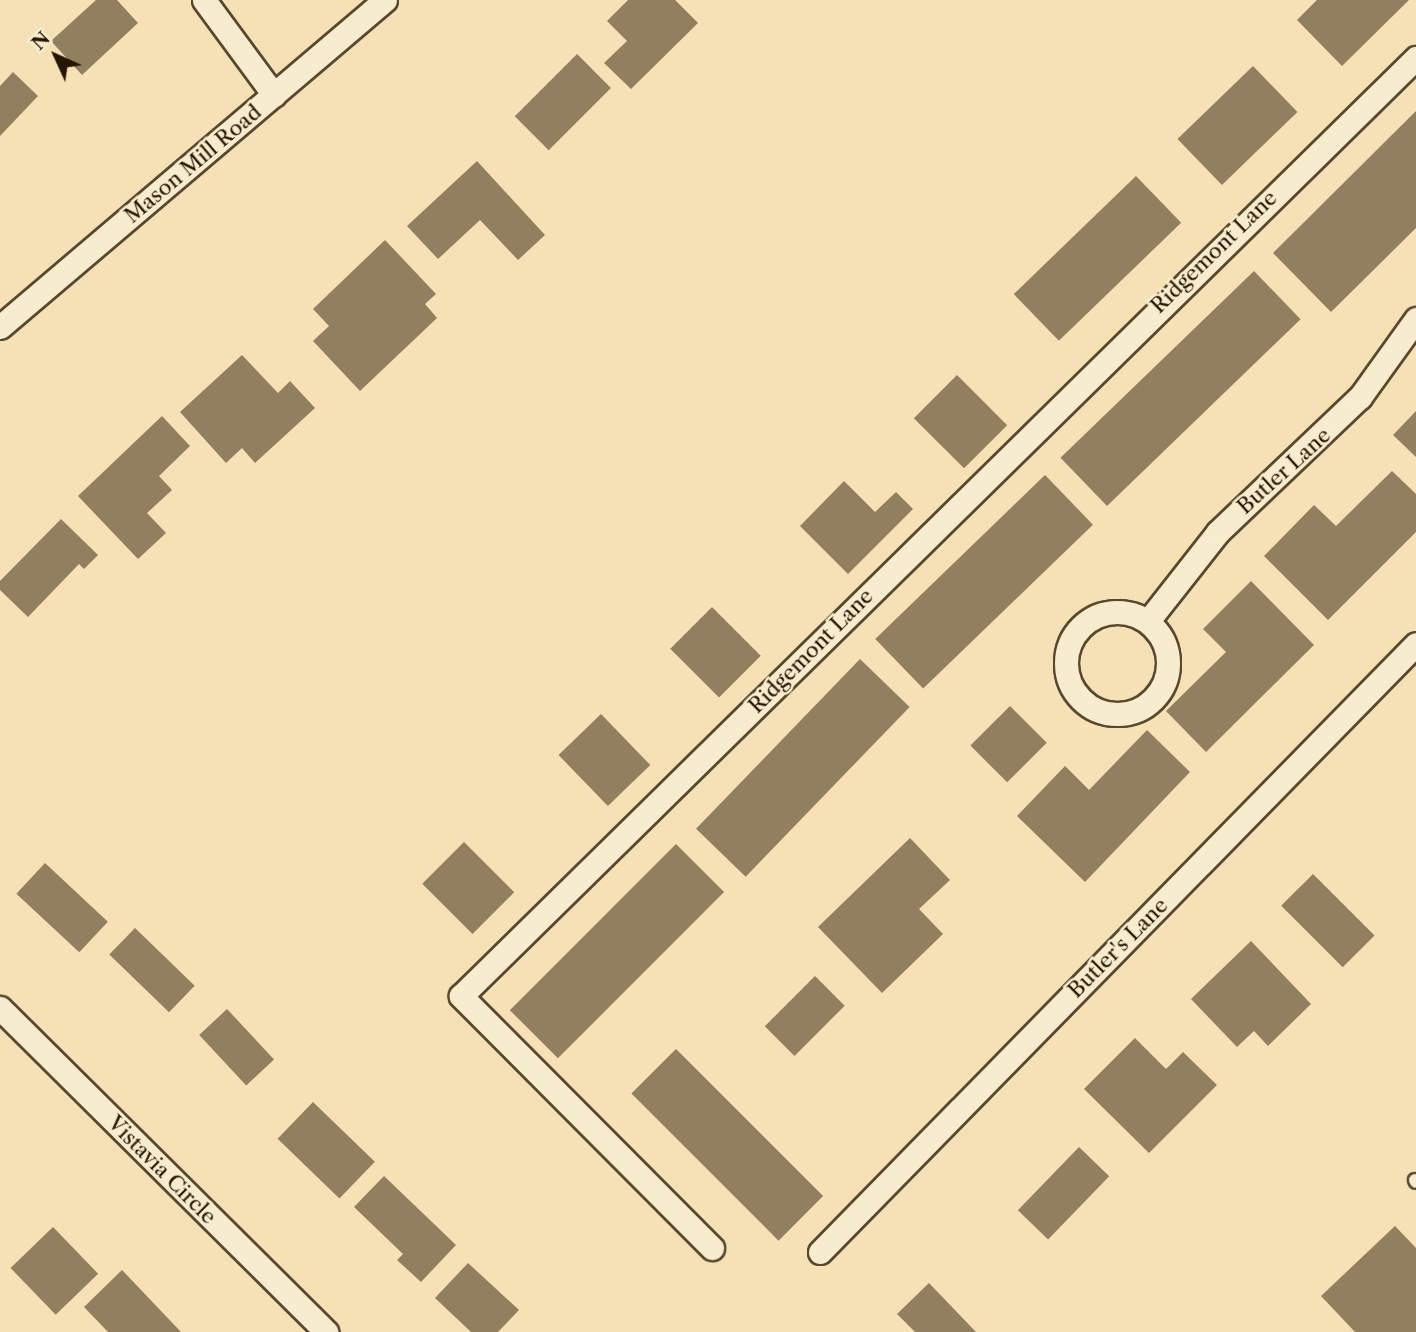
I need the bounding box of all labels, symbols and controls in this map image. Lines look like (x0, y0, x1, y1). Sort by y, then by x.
north arrow (21, 21, 91, 91)
text: N (27, 27, 55, 55)
street label: Mason Mill Road (120, 100, 266, 228)
street label: Ridgemont Lane (1146, 185, 1282, 319)
street label: Butler Lane (1232, 422, 1336, 520)
street label: Ridgemont Lane (744, 584, 878, 718)
street label: Butler's Lane (1063, 893, 1173, 1003)
street label: Vistavia Circle (102, 1110, 222, 1230)

